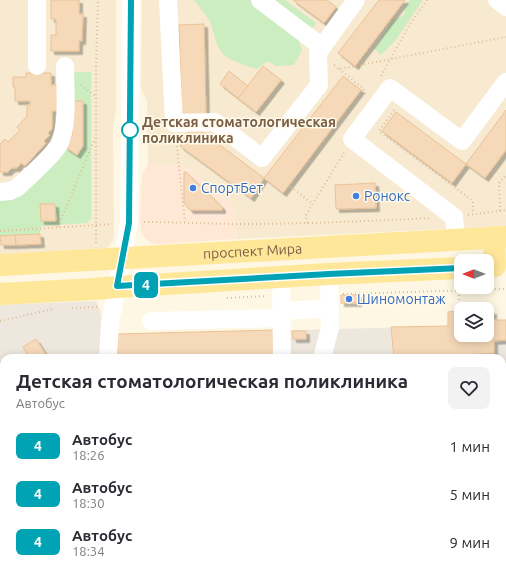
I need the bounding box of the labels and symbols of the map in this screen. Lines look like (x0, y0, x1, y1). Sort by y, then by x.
place label: Детская стоматологическая поликлиника (142, 114, 336, 146)
marker: Детская стоматологическая поликлиника (121, 121, 139, 139)
place label: СпортБет (201, 180, 263, 196)
marker: СпортБет (188, 183, 198, 193)
place label: Ронокс (364, 188, 411, 204)
marker: Ронокс (351, 191, 361, 201)
street label: проспект Мира (203, 240, 303, 262)
north arrow (454, 254, 494, 294)
line badge: 4 (133, 272, 159, 298)
place label: Шиномонтаж (357, 291, 446, 307)
marker: Шиномонтаж (344, 294, 354, 304)

